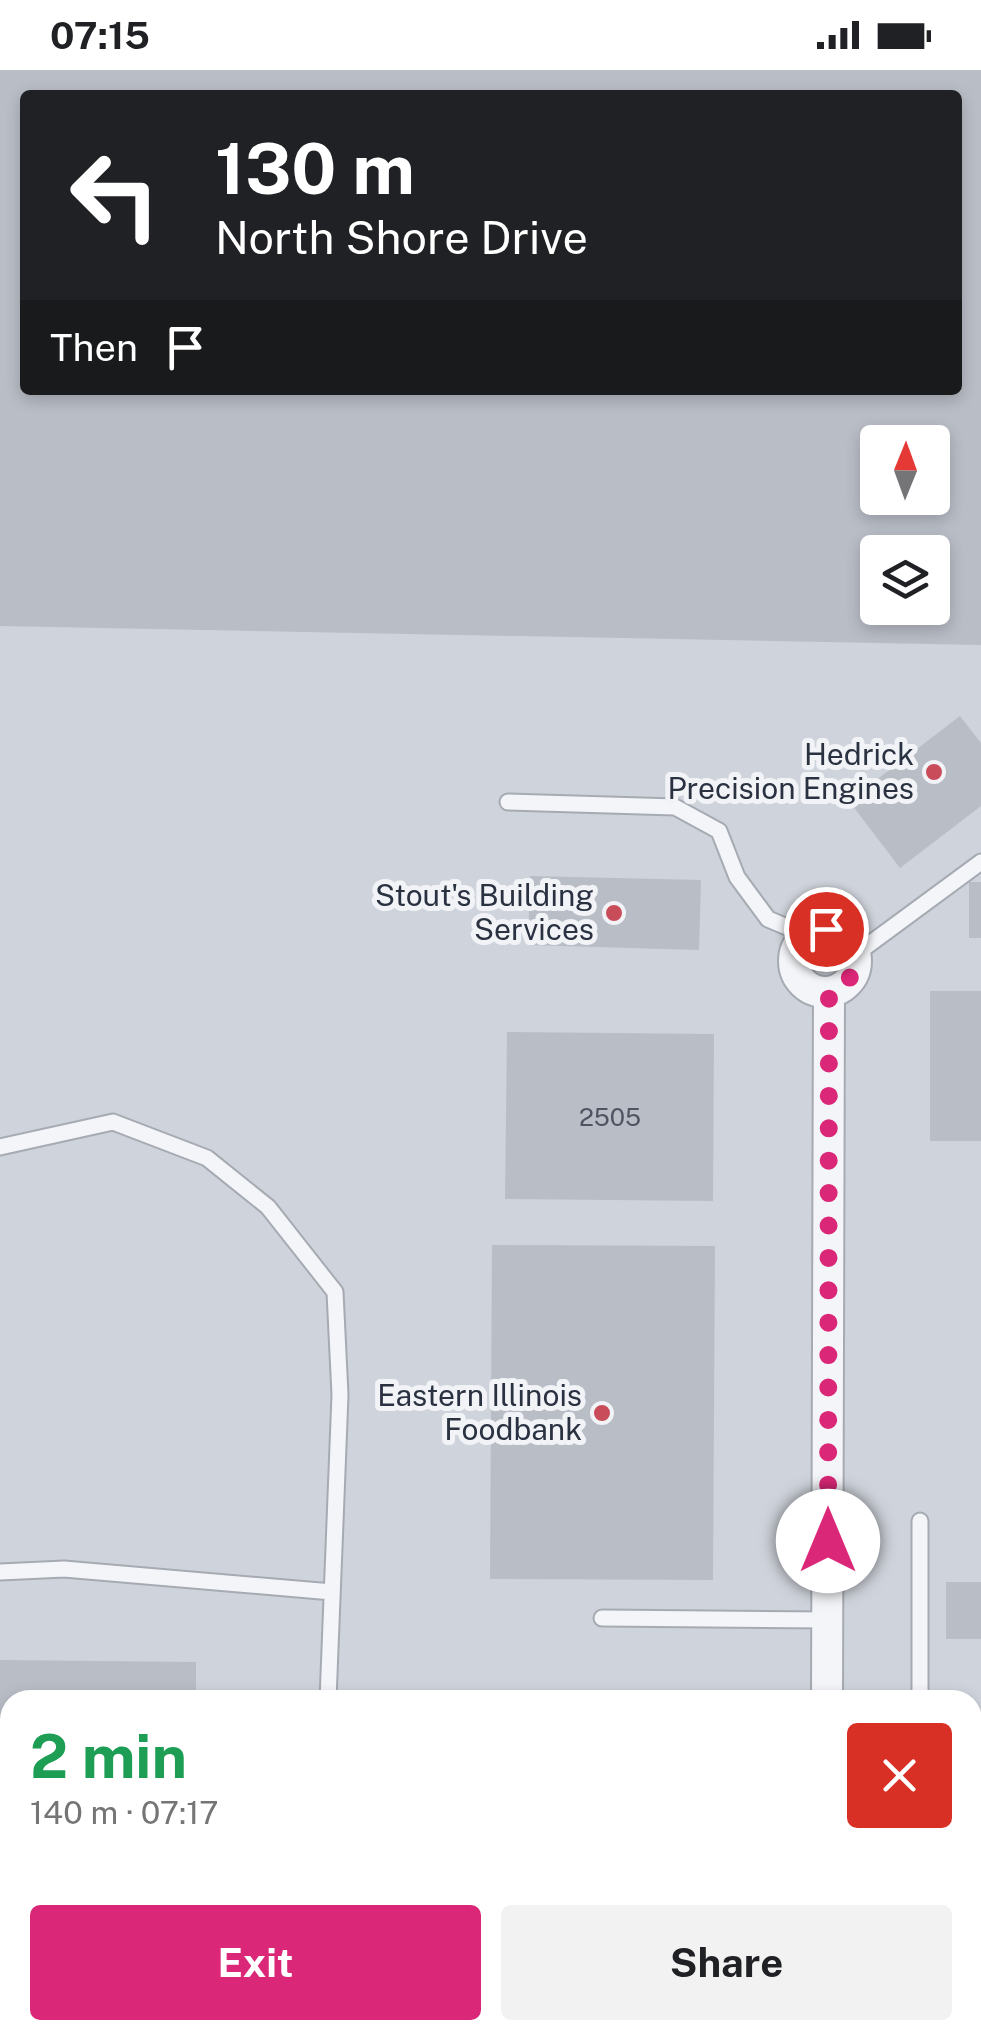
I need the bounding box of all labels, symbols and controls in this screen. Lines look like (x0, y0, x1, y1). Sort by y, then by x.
text: 07:15 (50, 13, 150, 58)
text: 130 m (215, 127, 415, 210)
icon: left (50, 130, 180, 260)
text: North Shore Drive (215, 211, 588, 264)
icon: arrive (158, 320, 213, 375)
text: Then (50, 325, 138, 370)
north arrow (860, 425, 950, 515)
map controls (860, 425, 950, 625)
button: layers (860, 535, 950, 625)
place label: Hedrick Precision Engines (668, 736, 914, 806)
marker: Hedrick Precision Engines (923, 761, 945, 783)
place label: Stout's Building Services (375, 877, 594, 947)
pin (784, 887, 869, 972)
marker: Stout's Building Services (603, 902, 625, 924)
icon: arrive (799, 902, 854, 957)
house number: 2505 (579, 1102, 641, 1132)
place label: Eastern Illinois Foodbank (377, 1377, 582, 1447)
marker: Eastern Illinois Foodbank (591, 1402, 613, 1424)
position arrow (776, 1489, 880, 1593)
text: 2 min (30, 1721, 187, 1792)
button: close (847, 1723, 952, 1828)
text: 140 m · 07:17 (30, 1794, 219, 1831)
button: Exit (30, 1905, 481, 2020)
button: Share (501, 1905, 952, 2020)

